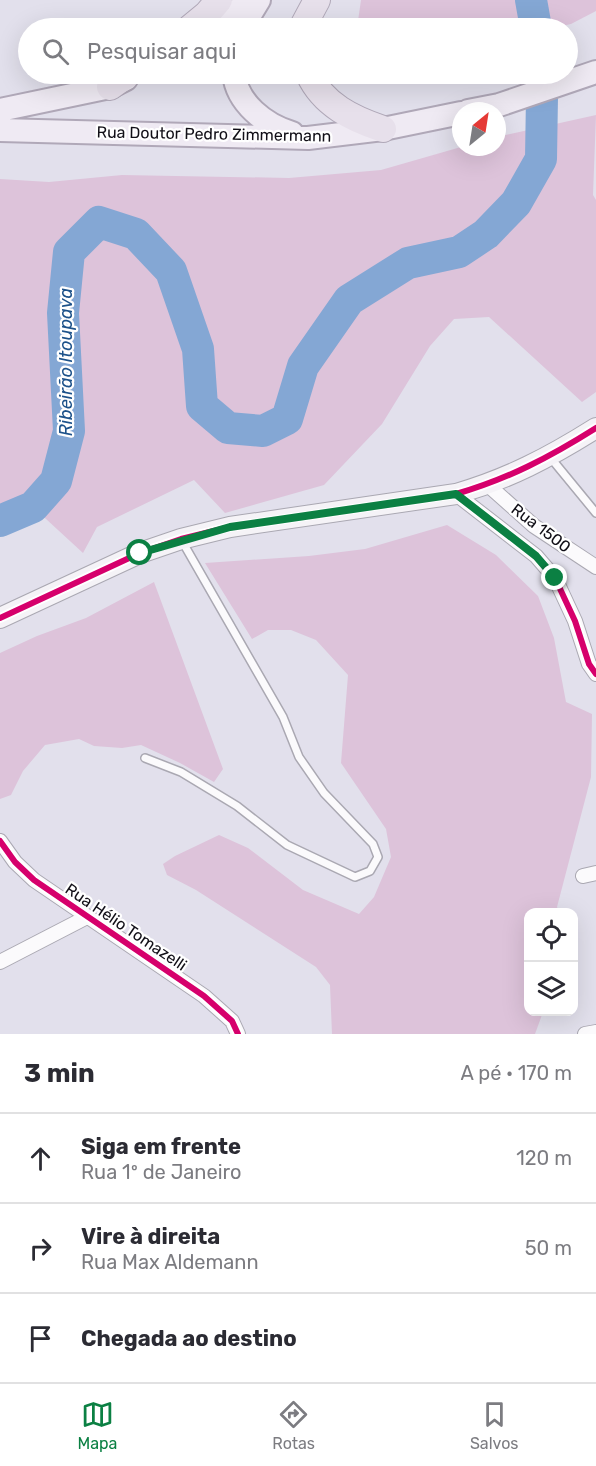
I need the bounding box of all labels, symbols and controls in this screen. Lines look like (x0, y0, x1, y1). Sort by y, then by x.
search box (18, 18, 578, 84)
icon: search (39, 35, 72, 68)
text: Pesquisar aqui (87, 38, 237, 65)
north arrow (452, 102, 506, 156)
street label: Rua Doutor Pedro Zimmermann (96, 122, 332, 146)
water label: Ribeirão Itoupava (55, 287, 77, 436)
street label: Rua 1500 (508, 499, 574, 557)
route start (126, 539, 152, 565)
route end (541, 564, 567, 590)
street label: Rua Hélio Tomazelli (62, 879, 190, 975)
map controls (524, 908, 578, 1016)
button: locate (524, 908, 578, 962)
button: layers (524, 962, 578, 1016)
text: 3 min (24, 1058, 95, 1089)
text: A pé · 170 m (461, 1061, 572, 1085)
text: Siga em frente (81, 1133, 241, 1160)
icon: ahead (24, 1142, 57, 1175)
text: 120 m (516, 1146, 572, 1170)
text: Rua 1º de Janeiro (81, 1160, 241, 1184)
text: Vire à direita (81, 1223, 220, 1250)
icon: right (24, 1232, 57, 1265)
text: 50 m (525, 1236, 572, 1260)
text: Rua Max Aldemann (81, 1250, 259, 1274)
icon: arrive (24, 1322, 57, 1355)
text: Chegada ao destino (81, 1325, 297, 1352)
tab: Mapa (77, 1398, 117, 1453)
tab: Rotas (272, 1398, 315, 1453)
tab: Salvos (470, 1398, 519, 1453)

